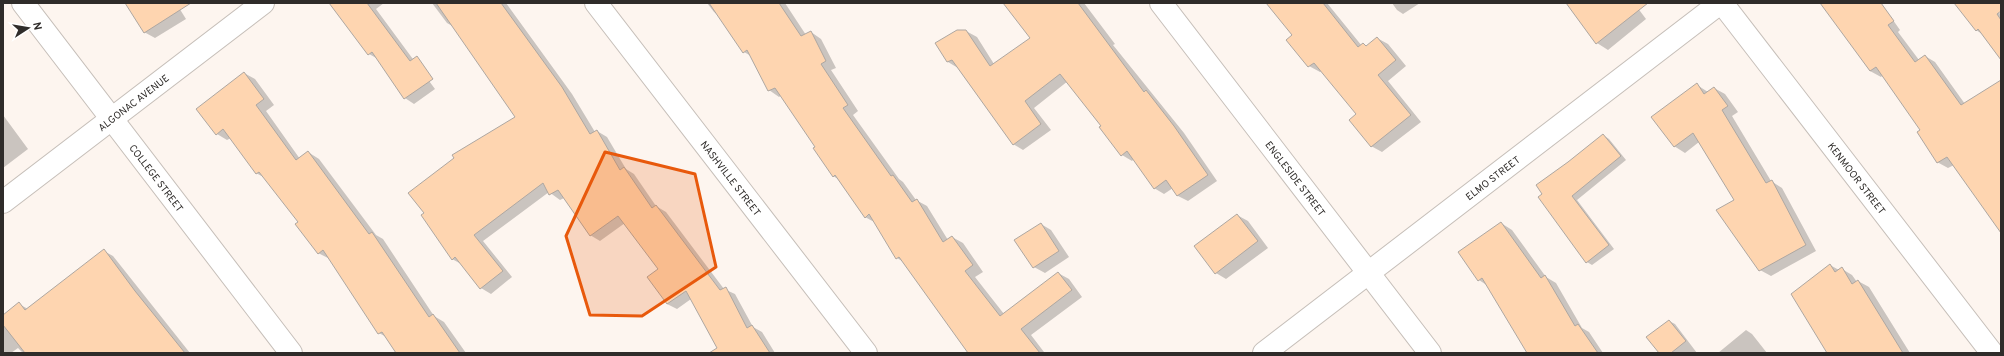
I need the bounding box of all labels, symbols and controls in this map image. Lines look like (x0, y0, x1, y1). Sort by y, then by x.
north arrow (8, 8, 48, 48)
text: N (29, 21, 44, 31)
street label: ALGONAC AVENUE (96, 72, 172, 135)
street label: NASHVILLE STREET (697, 139, 763, 219)
street label: ENGLESIDE STREET (1261, 139, 1328, 219)
street label: KENMOOR STREET (1824, 140, 1888, 218)
street label: COLLEGE STREET (126, 142, 186, 215)
street label: ELMO STREET (1464, 154, 1523, 204)

